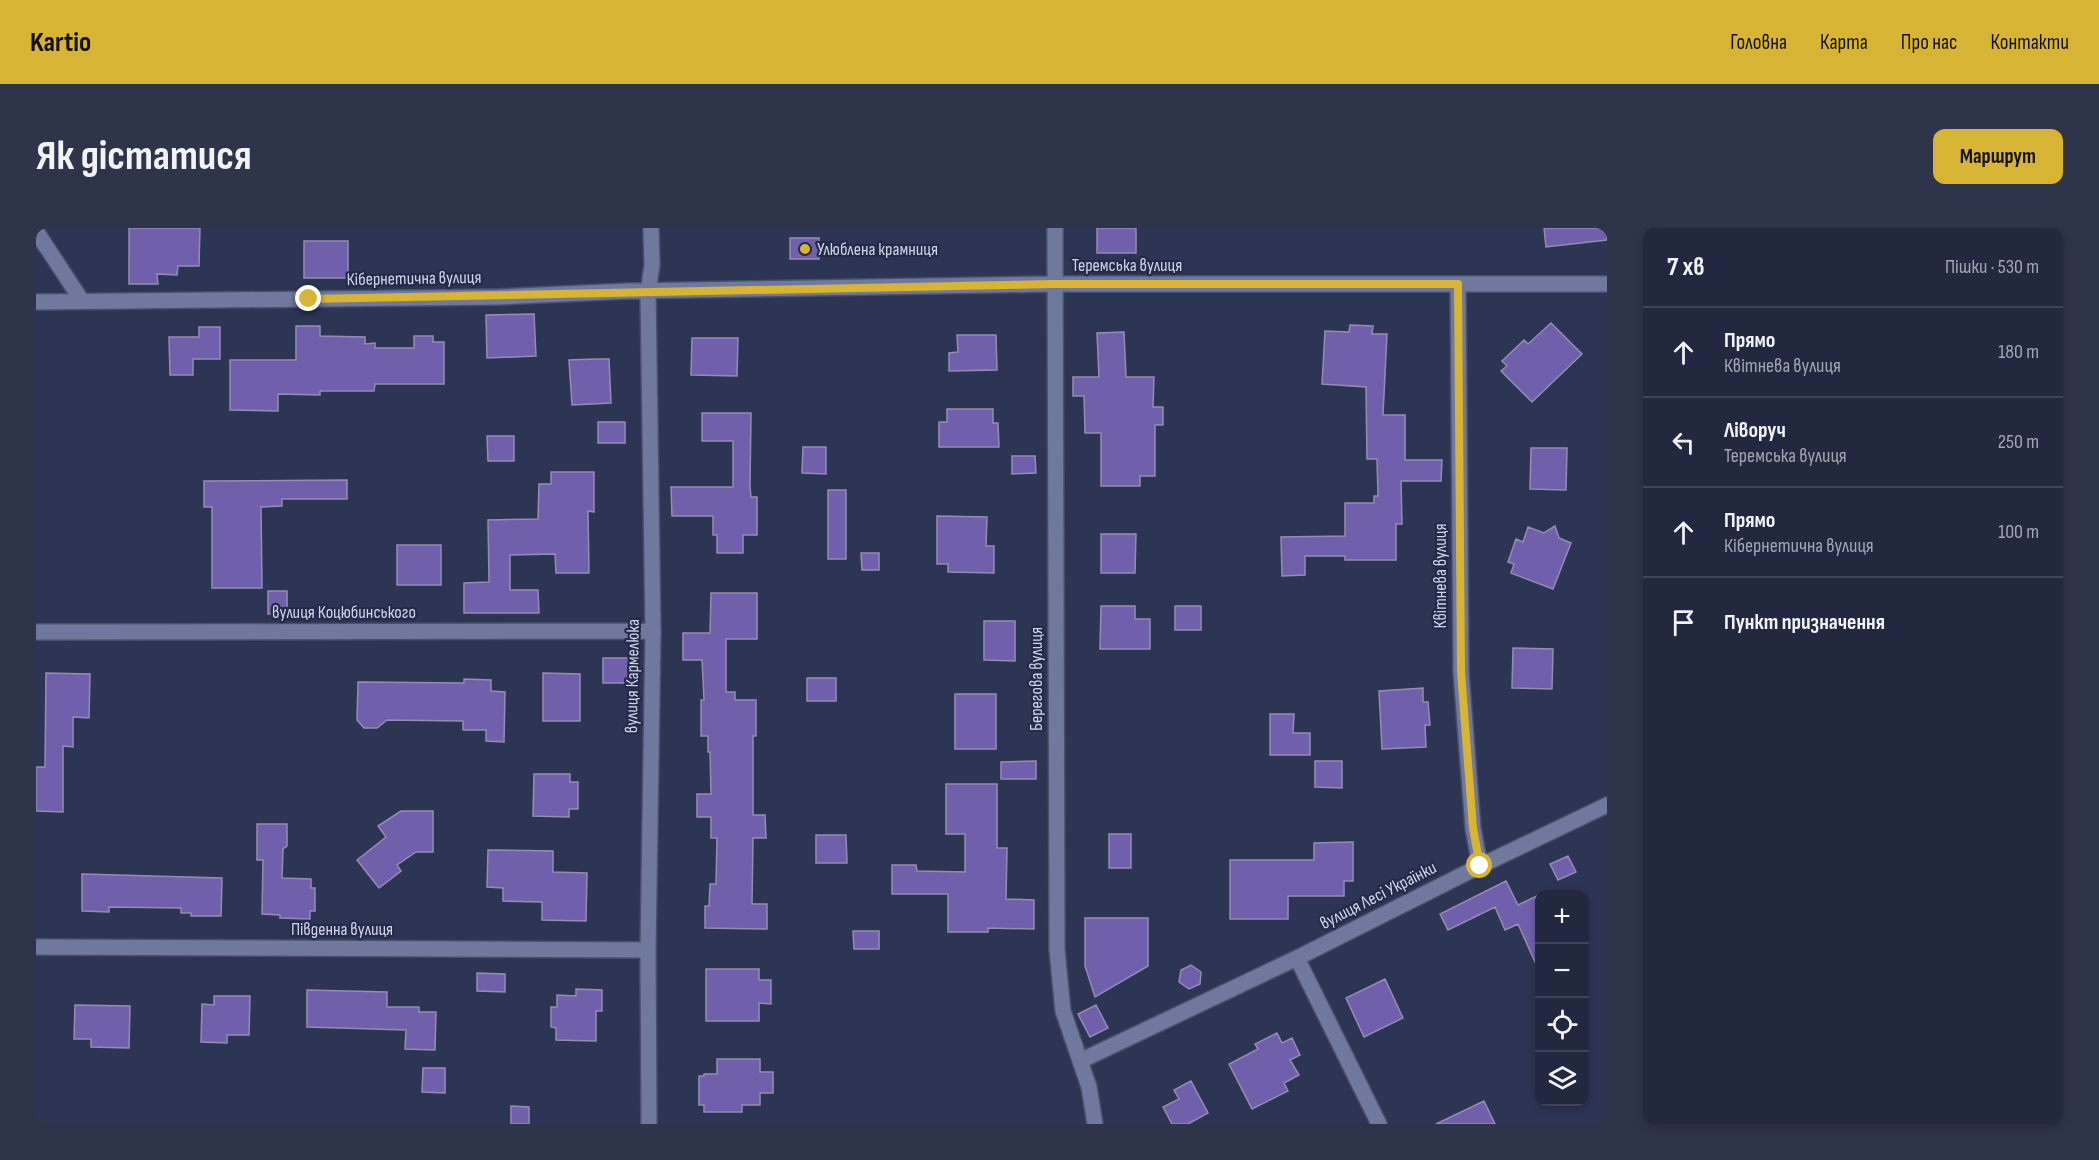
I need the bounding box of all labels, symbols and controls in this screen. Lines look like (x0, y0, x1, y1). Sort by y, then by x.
text: Kartio (30, 26, 91, 59)
text: Головна (1730, 30, 1787, 55)
text: Карта (1820, 30, 1868, 55)
text: Про нас (1901, 30, 1957, 55)
text: Контакти (1990, 30, 2069, 55)
button: Маршрут (1933, 129, 2063, 184)
text: Як дістатися (36, 131, 252, 182)
place label: Улюблена крамниця (817, 239, 938, 260)
marker: Улюблена крамниця (798, 242, 812, 256)
text: 7 хв (1667, 252, 1705, 283)
street label: Теремська вулиця (1072, 255, 1182, 276)
text: Пішки · 530 m (1945, 255, 2039, 279)
street label: Кібернетична вулиця (346, 267, 482, 290)
route end (295, 285, 321, 311)
text: Прямо (1724, 327, 1775, 354)
icon: ahead (1667, 336, 1700, 369)
text: 180 m (1998, 340, 2039, 364)
text: Квітнева вулиця (1724, 354, 1841, 378)
text: Ліворуч (1724, 417, 1786, 444)
icon: left (1667, 426, 1700, 459)
text: 250 m (1998, 430, 2039, 454)
text: Теремська вулиця (1724, 444, 1847, 468)
text: Прямо (1724, 507, 1775, 534)
icon: ahead (1667, 516, 1700, 549)
text: 100 m (1998, 520, 2039, 544)
street label: Квітнева вулиця (1430, 523, 1451, 629)
text: Кібернетична вулиця (1724, 534, 1874, 558)
street label: вулиця Коцюбинського (272, 602, 416, 623)
icon: arrive (1667, 606, 1700, 639)
text: Пункт призначення (1724, 609, 1885, 636)
street label: вулиця Кармелюка (621, 619, 644, 733)
street label: Берегова вулиця (1026, 627, 1047, 731)
route start (1466, 852, 1492, 878)
street label: вулиця Лесі Українки (1316, 857, 1440, 934)
map controls (1535, 890, 1589, 1106)
button: + (1535, 890, 1589, 944)
street label: Південна вулиця (291, 919, 393, 940)
button: − (1535, 944, 1589, 998)
button: locate (1535, 998, 1589, 1052)
button: layers (1535, 1052, 1589, 1106)

